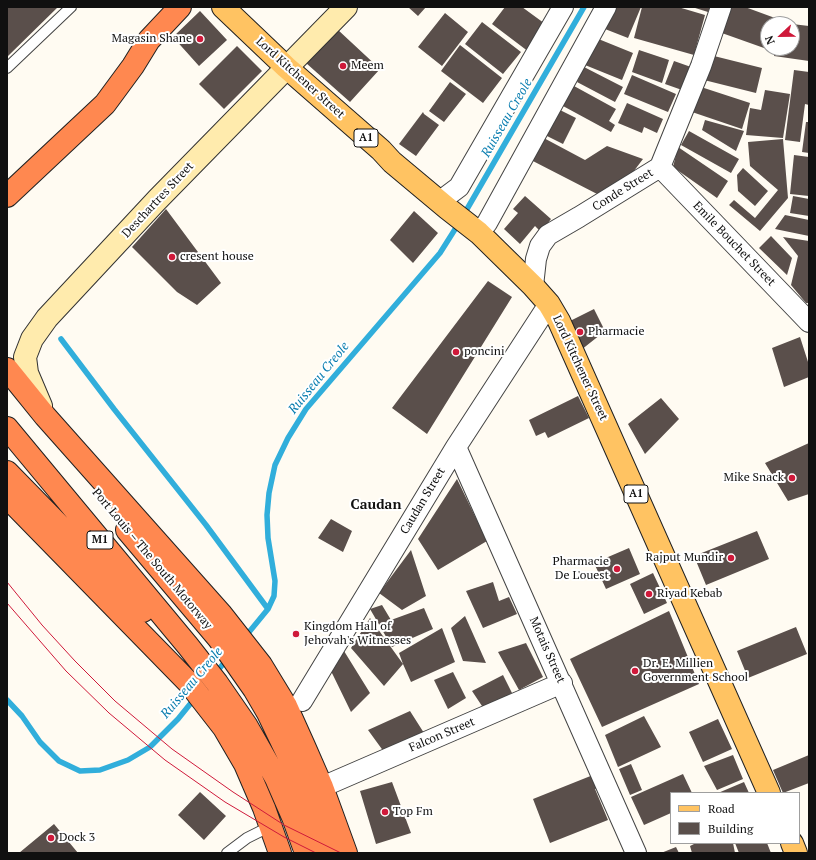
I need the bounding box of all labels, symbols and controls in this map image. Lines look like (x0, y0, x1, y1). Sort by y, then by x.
north arrow (760, 16, 800, 56)
place label: Magasin Shane (112, 32, 192, 46)
marker: Magasin Shane (195, 34, 205, 44)
street label: Lord Kitchener Street (253, 34, 347, 122)
text: N (762, 34, 778, 47)
place label: Meem (351, 59, 384, 73)
marker: Meem (338, 61, 348, 71)
water label: Ruisseau Creole (478, 76, 536, 160)
road number: A1 (354, 129, 378, 147)
street label: Deschartres Street (119, 159, 197, 241)
street label: Conde Street (590, 166, 656, 214)
street label: Emile Bouchet Street (690, 199, 778, 289)
place label: cresent house (180, 250, 254, 264)
marker: cresent house (167, 252, 177, 262)
street label: Lord Kitchener Street (549, 313, 611, 423)
place label: Pharmacie (588, 325, 645, 339)
marker: Pharmacie (575, 327, 585, 337)
water label: Ruisseau Creole (285, 339, 353, 417)
place label: poncini (464, 345, 504, 359)
marker: poncini (451, 347, 461, 357)
street label: Caudan Street (397, 465, 449, 537)
place label: Mike Snack (724, 471, 784, 485)
marker: Mike Snack (787, 473, 797, 483)
road number: A1 (624, 485, 648, 503)
street label: Port Louis – The South Motorway (89, 486, 215, 632)
district label: Caudan (351, 497, 401, 513)
road number: M1 (87, 531, 113, 549)
place label: Rajput Mundir (645, 551, 723, 565)
marker: Rajput Mundir (726, 553, 736, 563)
place label: Pharmacie De L'ouest (552, 555, 609, 583)
marker: Pharmacie De L'ouest (612, 564, 622, 574)
place label: Riyad Kebab (657, 587, 722, 601)
marker: Riyad Kebab (644, 589, 654, 599)
street label: Motais Street (526, 615, 568, 685)
place label: Kingdom Hall of Jehovah's Witnesses (304, 620, 411, 648)
marker: Kingdom Hall of Jehovah's Witnesses (291, 629, 301, 639)
water label: Ruisseau Creole (158, 644, 226, 722)
place label: Dr. E. Millien Government School (643, 657, 748, 685)
marker: Dr. E. Millien Government School (630, 666, 640, 676)
street label: Falcon Street (407, 715, 477, 755)
legend (670, 792, 800, 844)
text: Road (708, 801, 735, 816)
place label: Top Fm (393, 805, 433, 819)
marker: Top Fm (380, 807, 390, 817)
text: Building (708, 821, 753, 836)
place label: Dock 3 (59, 831, 95, 845)
marker: Dock 3 (46, 833, 56, 843)

